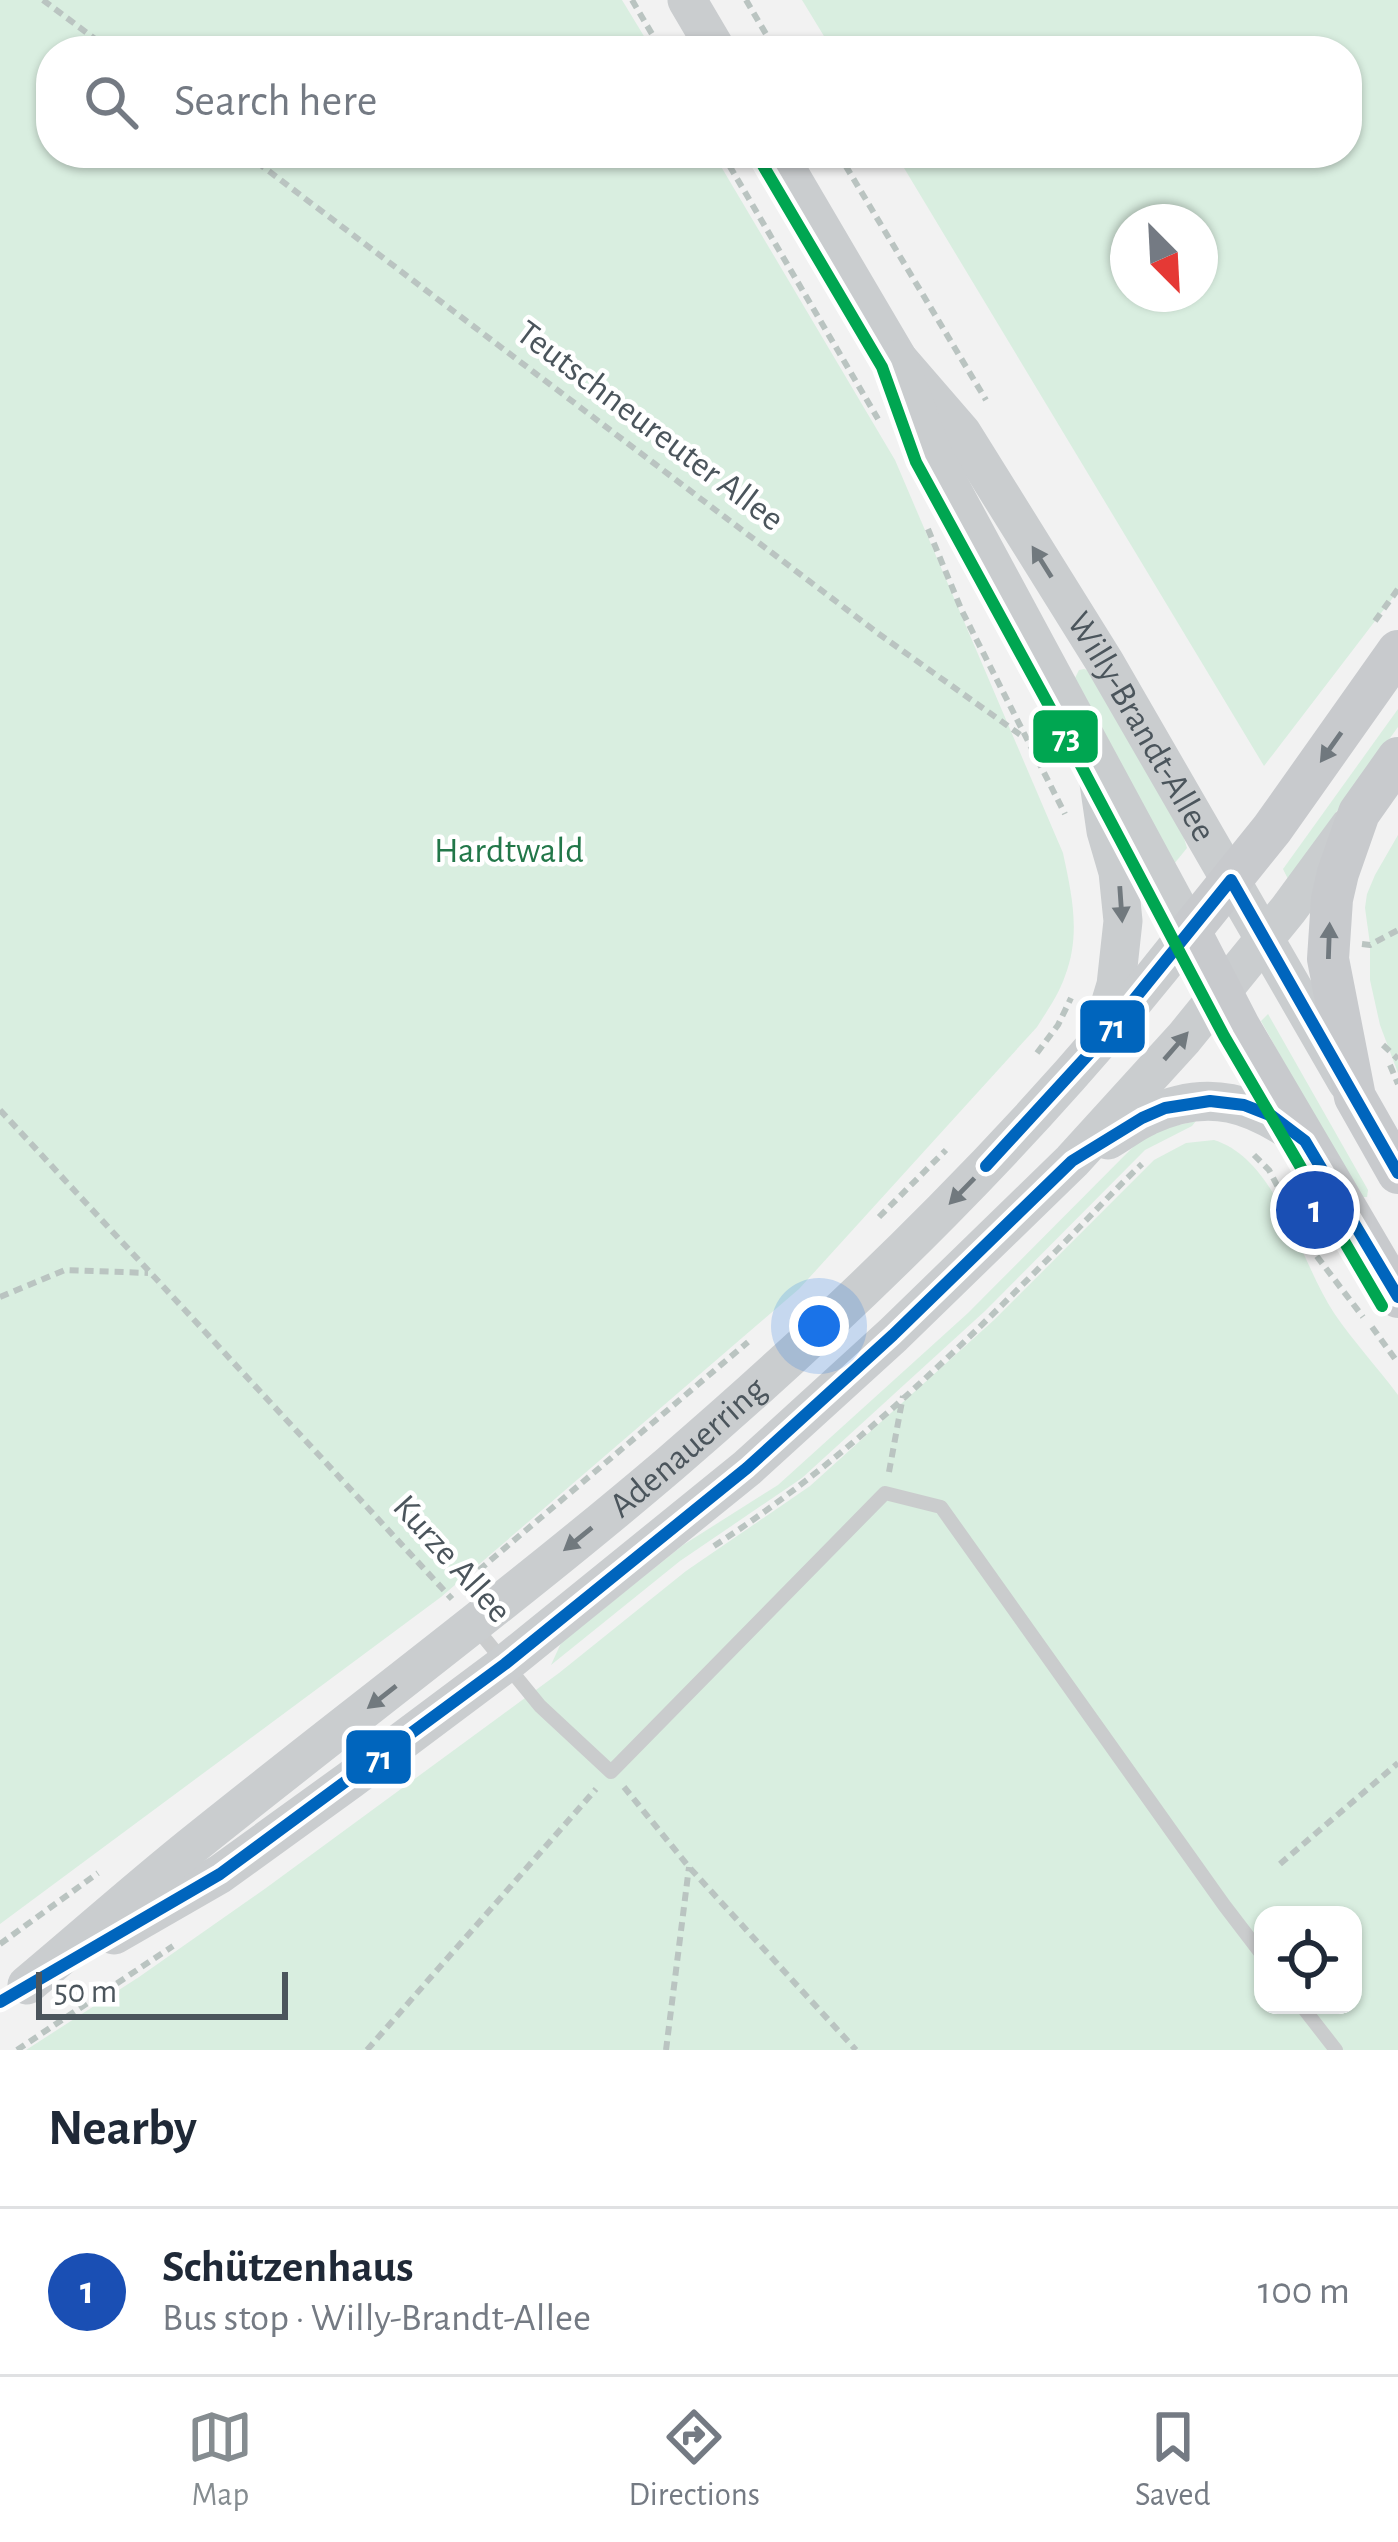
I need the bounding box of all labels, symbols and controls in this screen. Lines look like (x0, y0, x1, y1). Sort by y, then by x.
search box (36, 36, 1362, 168)
icon: search (78, 69, 144, 135)
text: Search here (174, 79, 377, 124)
north arrow (1110, 204, 1218, 312)
street label: Teutschneureuter Allee (510, 314, 790, 538)
one-way arrow (1032, 545, 1053, 579)
street label: Willy-Brandt-Allee (1060, 606, 1222, 848)
line badge: 73 (1031, 708, 1100, 765)
text: 73 (1052, 722, 1080, 755)
one-way arrow (1320, 731, 1343, 763)
park label: Hardtwald (434, 833, 584, 869)
one-way arrow (1112, 886, 1131, 924)
one-way arrow (1320, 921, 1339, 959)
line badge: 71 (1078, 998, 1147, 1055)
text: 71 (1099, 1012, 1125, 1045)
one-way arrow (1162, 1031, 1189, 1061)
pin: 1 (1276, 1165, 1354, 1255)
one-way arrow (948, 1176, 976, 1205)
your location (789, 1296, 849, 1356)
street label: Adenauerring (603, 1370, 773, 1524)
street label: Kurze Allee (386, 1488, 518, 1630)
one-way arrow (562, 1526, 593, 1551)
one-way arrow (366, 1684, 397, 1709)
line badge: 71 (344, 1728, 413, 1786)
text: 71 (366, 1743, 392, 1776)
map controls (1254, 1906, 1362, 2014)
button: locate (1254, 1906, 1362, 2014)
scale bar (36, 1966, 288, 2019)
text: 50 m (54, 1976, 117, 2009)
text: Nearby (48, 2103, 197, 2154)
text: Schützenhaus (162, 2245, 414, 2290)
text: 1 (80, 2272, 94, 2311)
text: 100 m (1258, 2272, 1350, 2311)
text: Bus stop · Willy-Brandt-Allee (162, 2299, 591, 2338)
tab: Map (187, 2404, 253, 2516)
tab: Directions (628, 2404, 760, 2516)
tab: Saved (1135, 2404, 1210, 2516)

